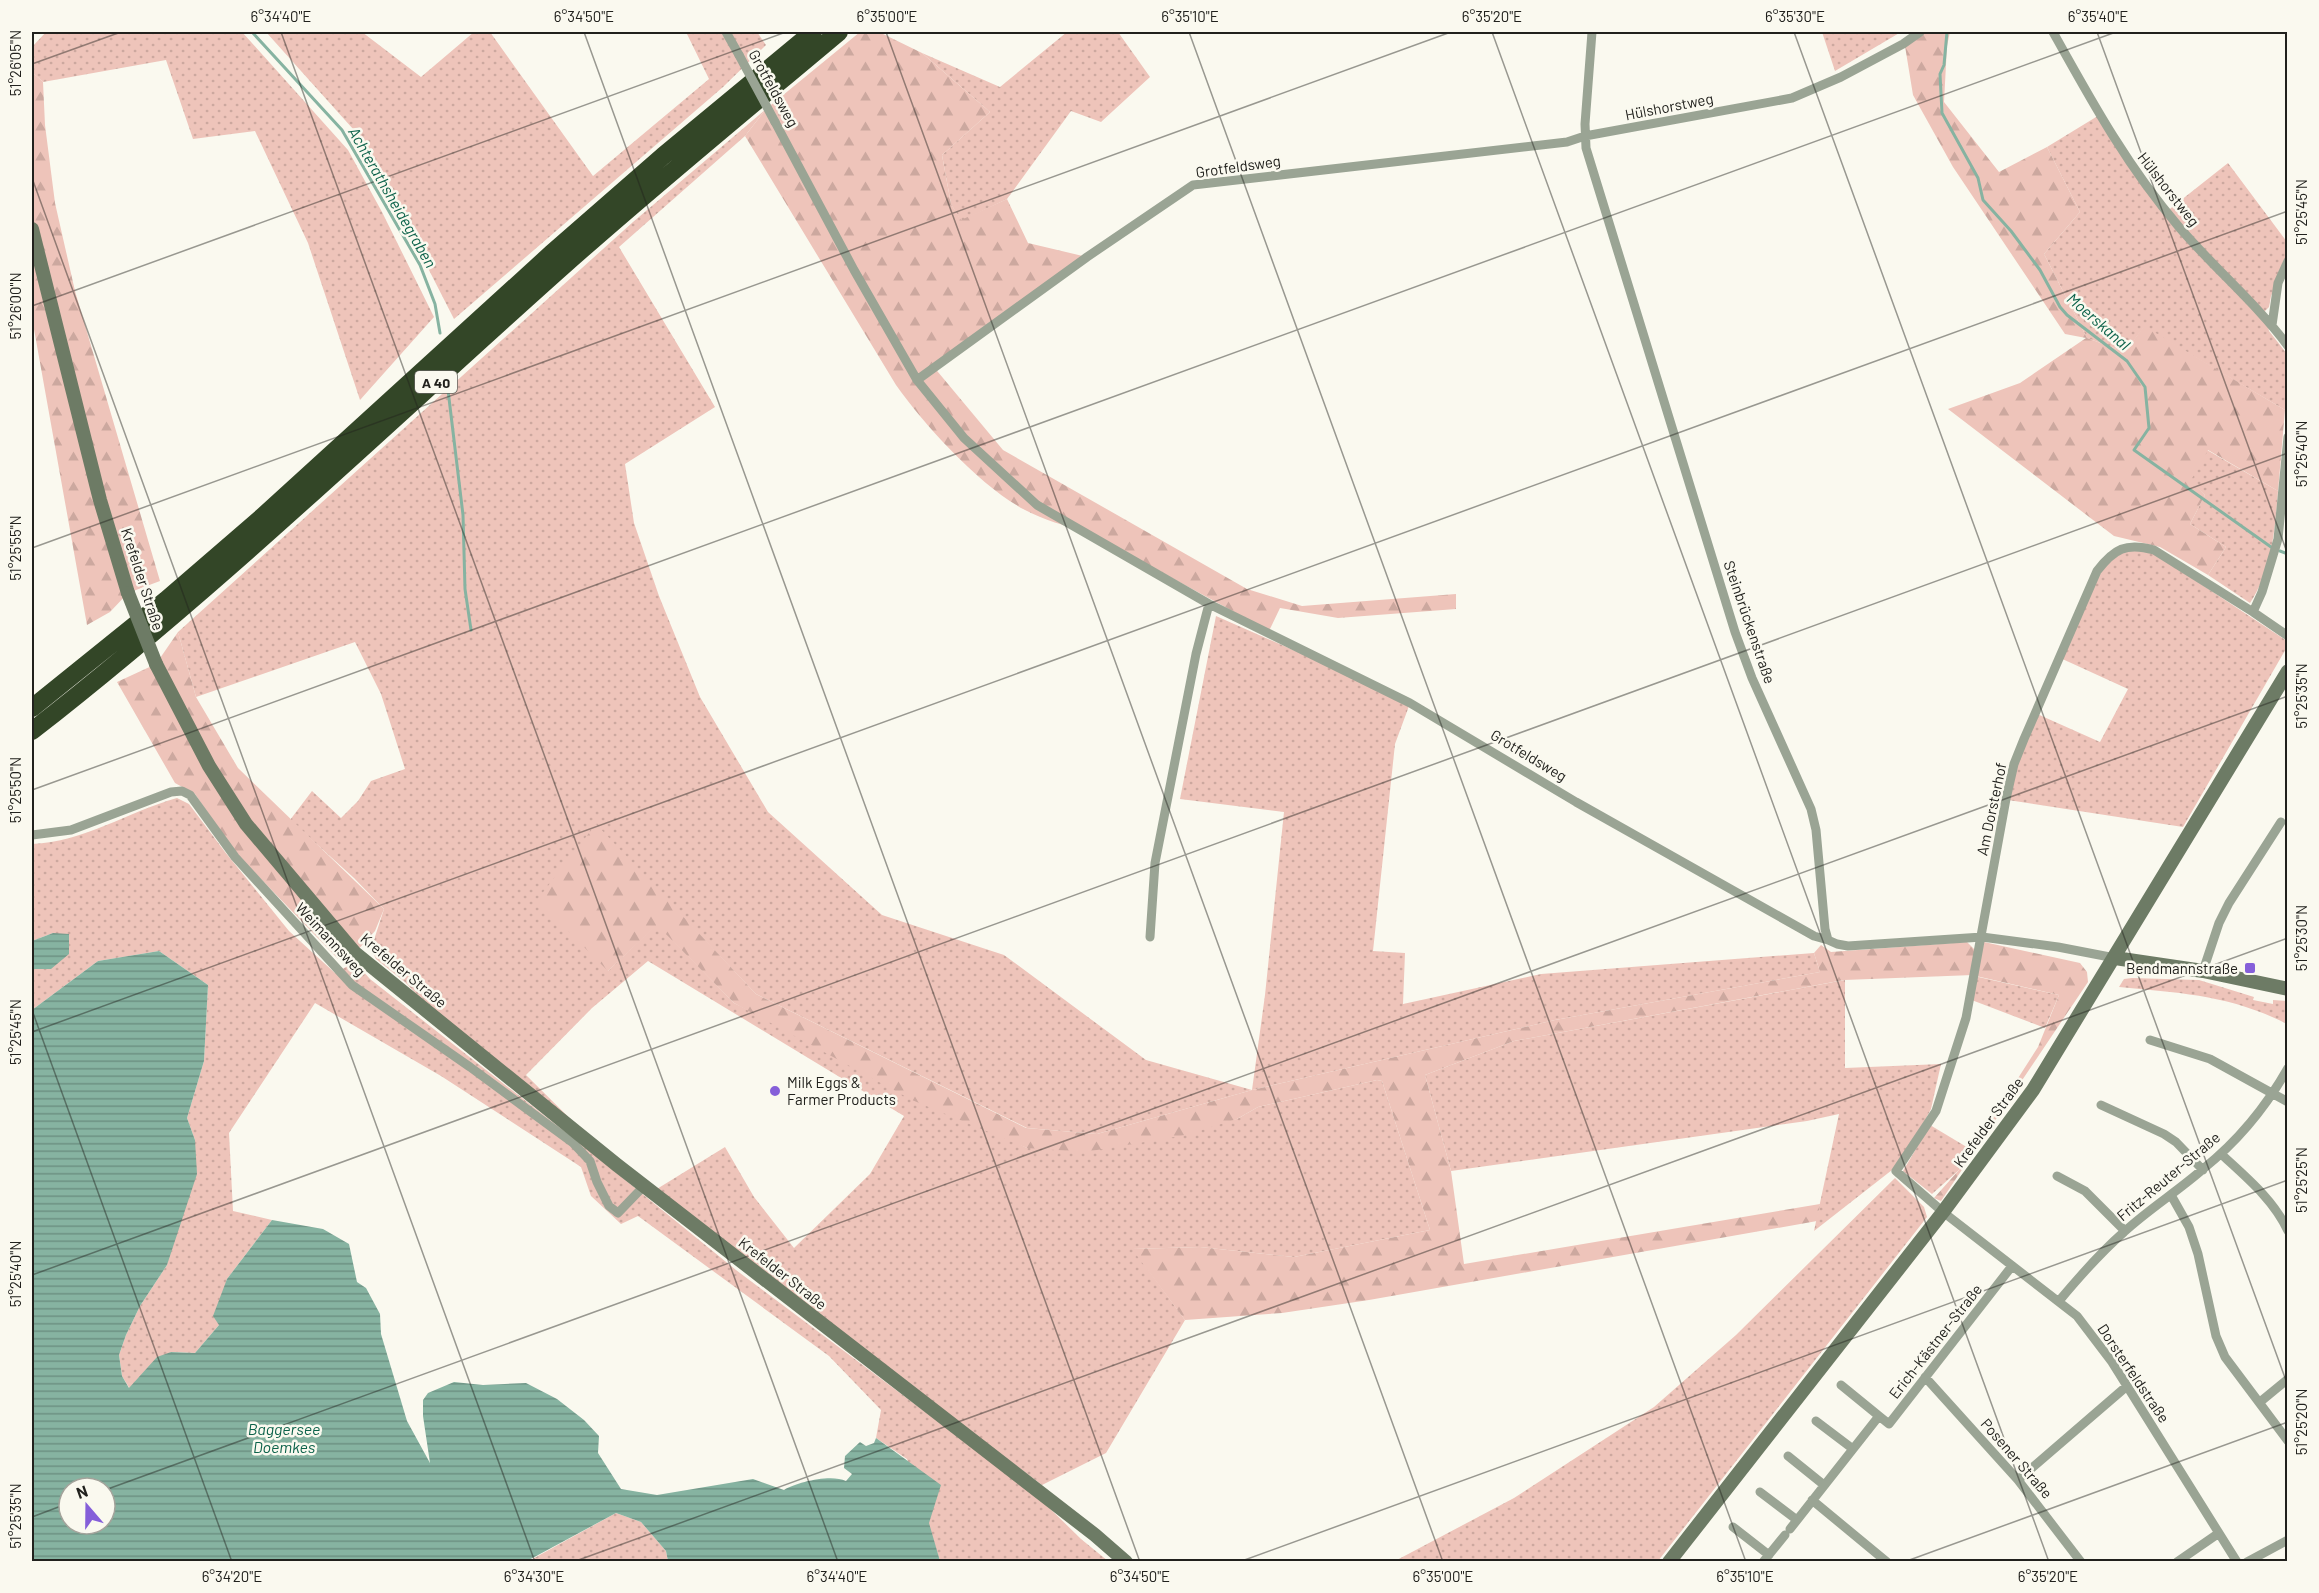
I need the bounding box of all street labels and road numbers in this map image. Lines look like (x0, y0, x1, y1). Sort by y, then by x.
street label: Grotfeldsweg (745, 46, 803, 130)
street label: Hülshorstweg (1623, 89, 1715, 123)
street label: Hülshorstweg (2134, 148, 2204, 230)
street label: Grotfeldsweg (1194, 151, 1282, 181)
road number: A 40 (415, 371, 457, 393)
street label: Krefelder Straße (118, 525, 168, 633)
street label: Steinbrückenstraße (1721, 558, 1779, 686)
street label: Grotfeldsweg (1488, 725, 1570, 785)
street label: Am Dorsterhof (1972, 761, 2010, 857)
street label: Weimannsweg (292, 899, 370, 979)
street label: Krefelder Straße (357, 929, 451, 1011)
street label: Krefelder Straße (1949, 1073, 2027, 1171)
street label: Fritz-Reuter-Straße (2113, 1128, 2223, 1224)
street label: Krefelder Straße (735, 1233, 831, 1313)
street label: Erich-Kästner-Straße (1885, 1280, 1985, 1402)
street label: Dorsterfeldstraße (2094, 1320, 2174, 1426)
street label: Posener Straße (1977, 1414, 2057, 1502)

